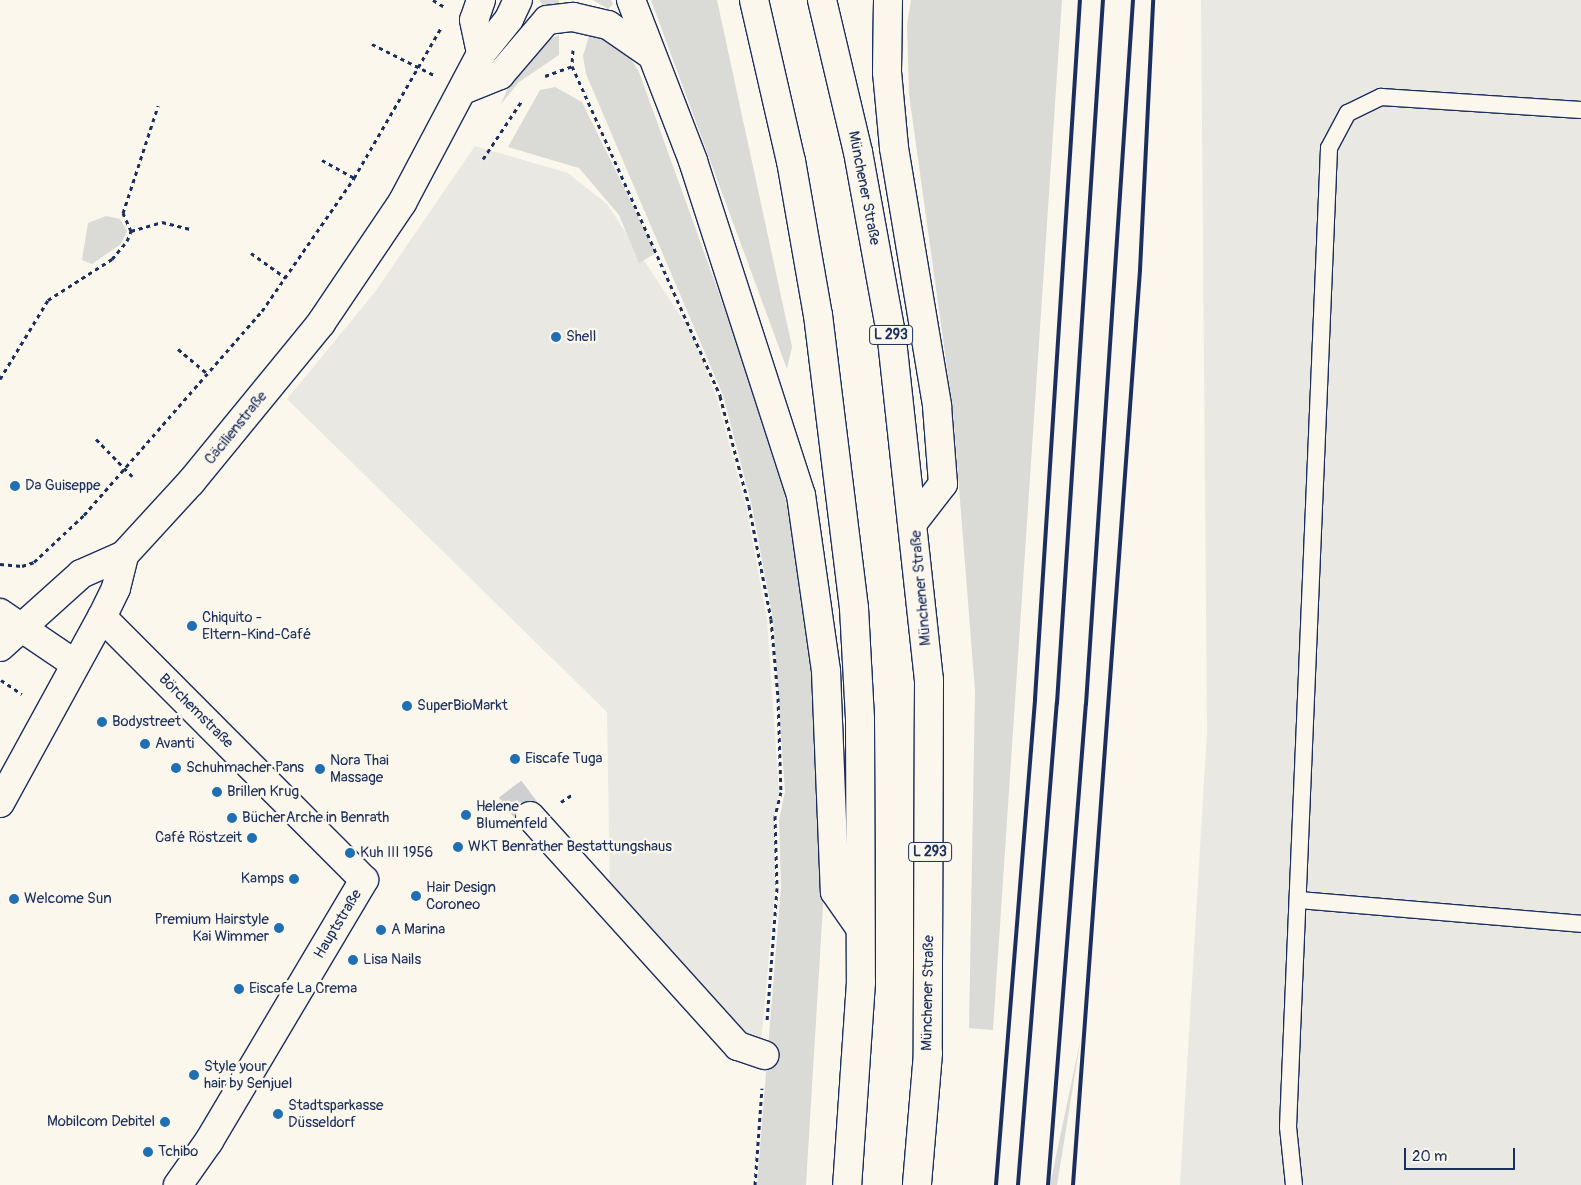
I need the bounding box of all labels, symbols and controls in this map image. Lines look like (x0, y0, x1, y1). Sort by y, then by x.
street label: Münchener Straße (844, 129, 884, 247)
road number: L 293 (868, 324, 914, 346)
place label: Shell (566, 328, 596, 346)
marker: Shell (550, 331, 562, 343)
street label: Cäcilienstraße (201, 388, 271, 468)
place label: Da Guiseppe (25, 477, 100, 495)
marker: Da Guiseppe (9, 480, 21, 492)
street label: Münchener Straße (907, 529, 935, 647)
place label: Chiquito - Eltern-Kind-Café (202, 608, 311, 643)
marker: Chiquito - Eltern-Kind-Café (186, 620, 198, 632)
street label: Börchemstraße (155, 670, 237, 752)
place label: SuperBioMarkt (417, 697, 508, 715)
marker: SuperBioMarkt (401, 700, 413, 712)
place label: Bodystreet (112, 713, 181, 731)
marker: Bodystreet (96, 716, 108, 728)
place label: Avanti (155, 735, 194, 753)
marker: Avanti (139, 738, 151, 750)
place label: Eiscafe Tuga (525, 750, 603, 768)
place label: Nora Thai Massage (330, 751, 389, 786)
marker: Eiscafe Tuga (509, 753, 521, 765)
place label: Schuhmacher Pans (186, 759, 304, 777)
marker: Schuhmacher Pans (170, 762, 182, 774)
marker: Nora Thai Massage (314, 763, 326, 775)
place label: Brillen Krug (227, 783, 299, 801)
marker: Brillen Krug (211, 786, 223, 798)
place label: Helene Blumenfeld (476, 797, 548, 832)
place label: BücherArche in Benrath (242, 809, 389, 827)
marker: Helene Blumenfeld (460, 809, 472, 821)
marker: BücherArche in Benrath (226, 812, 238, 824)
place label: Café Röstzeit (155, 829, 242, 847)
marker: Café Röstzeit (246, 832, 258, 844)
place label: WKT Benrather Bestattungshaus (468, 838, 672, 856)
road number: L 293 (908, 840, 952, 864)
marker: WKT Benrather Bestattungshaus (452, 841, 464, 853)
place label: Kuh III 1956 (360, 844, 433, 862)
marker: Kuh III 1956 (344, 847, 356, 859)
place label: Kamps (241, 870, 284, 888)
marker: Kamps (288, 873, 300, 885)
place label: Hair Design Coroneo (426, 878, 496, 913)
street label: Hauptstraße (310, 886, 366, 962)
place label: Welcome Sun (24, 890, 112, 908)
marker: Hair Design Coroneo (410, 890, 422, 902)
marker: Welcome Sun (8, 893, 20, 905)
place label: Premium Hairstyle Kai Wimmer (154, 910, 269, 945)
place label: A Marina (391, 921, 445, 939)
marker: Premium Hairstyle Kai Wimmer (273, 922, 285, 934)
marker: A Marina (375, 924, 387, 936)
street label: Münchener Straße (918, 935, 938, 1051)
place label: Lisa Nails (363, 951, 421, 969)
marker: Lisa Nails (347, 954, 359, 966)
place label: Eiscafe La Crema (249, 980, 357, 998)
marker: Eiscafe La Crema (233, 983, 245, 995)
place label: Style your hair by Senjuel (204, 1057, 292, 1092)
marker: Style your hair by Senjuel (188, 1069, 200, 1081)
place label: Stadtsparkasse Düsseldorf (288, 1096, 383, 1131)
marker: Stadtsparkasse Düsseldorf (272, 1108, 284, 1120)
place label: Mobilcom Debitel (47, 1113, 155, 1131)
marker: Mobilcom Debitel (159, 1116, 171, 1128)
scale bar (1406, 1138, 1517, 1170)
place label: Tchibo (158, 1143, 198, 1161)
marker: Tchibo (142, 1146, 154, 1158)
text: 20 m (1412, 1147, 1447, 1166)

